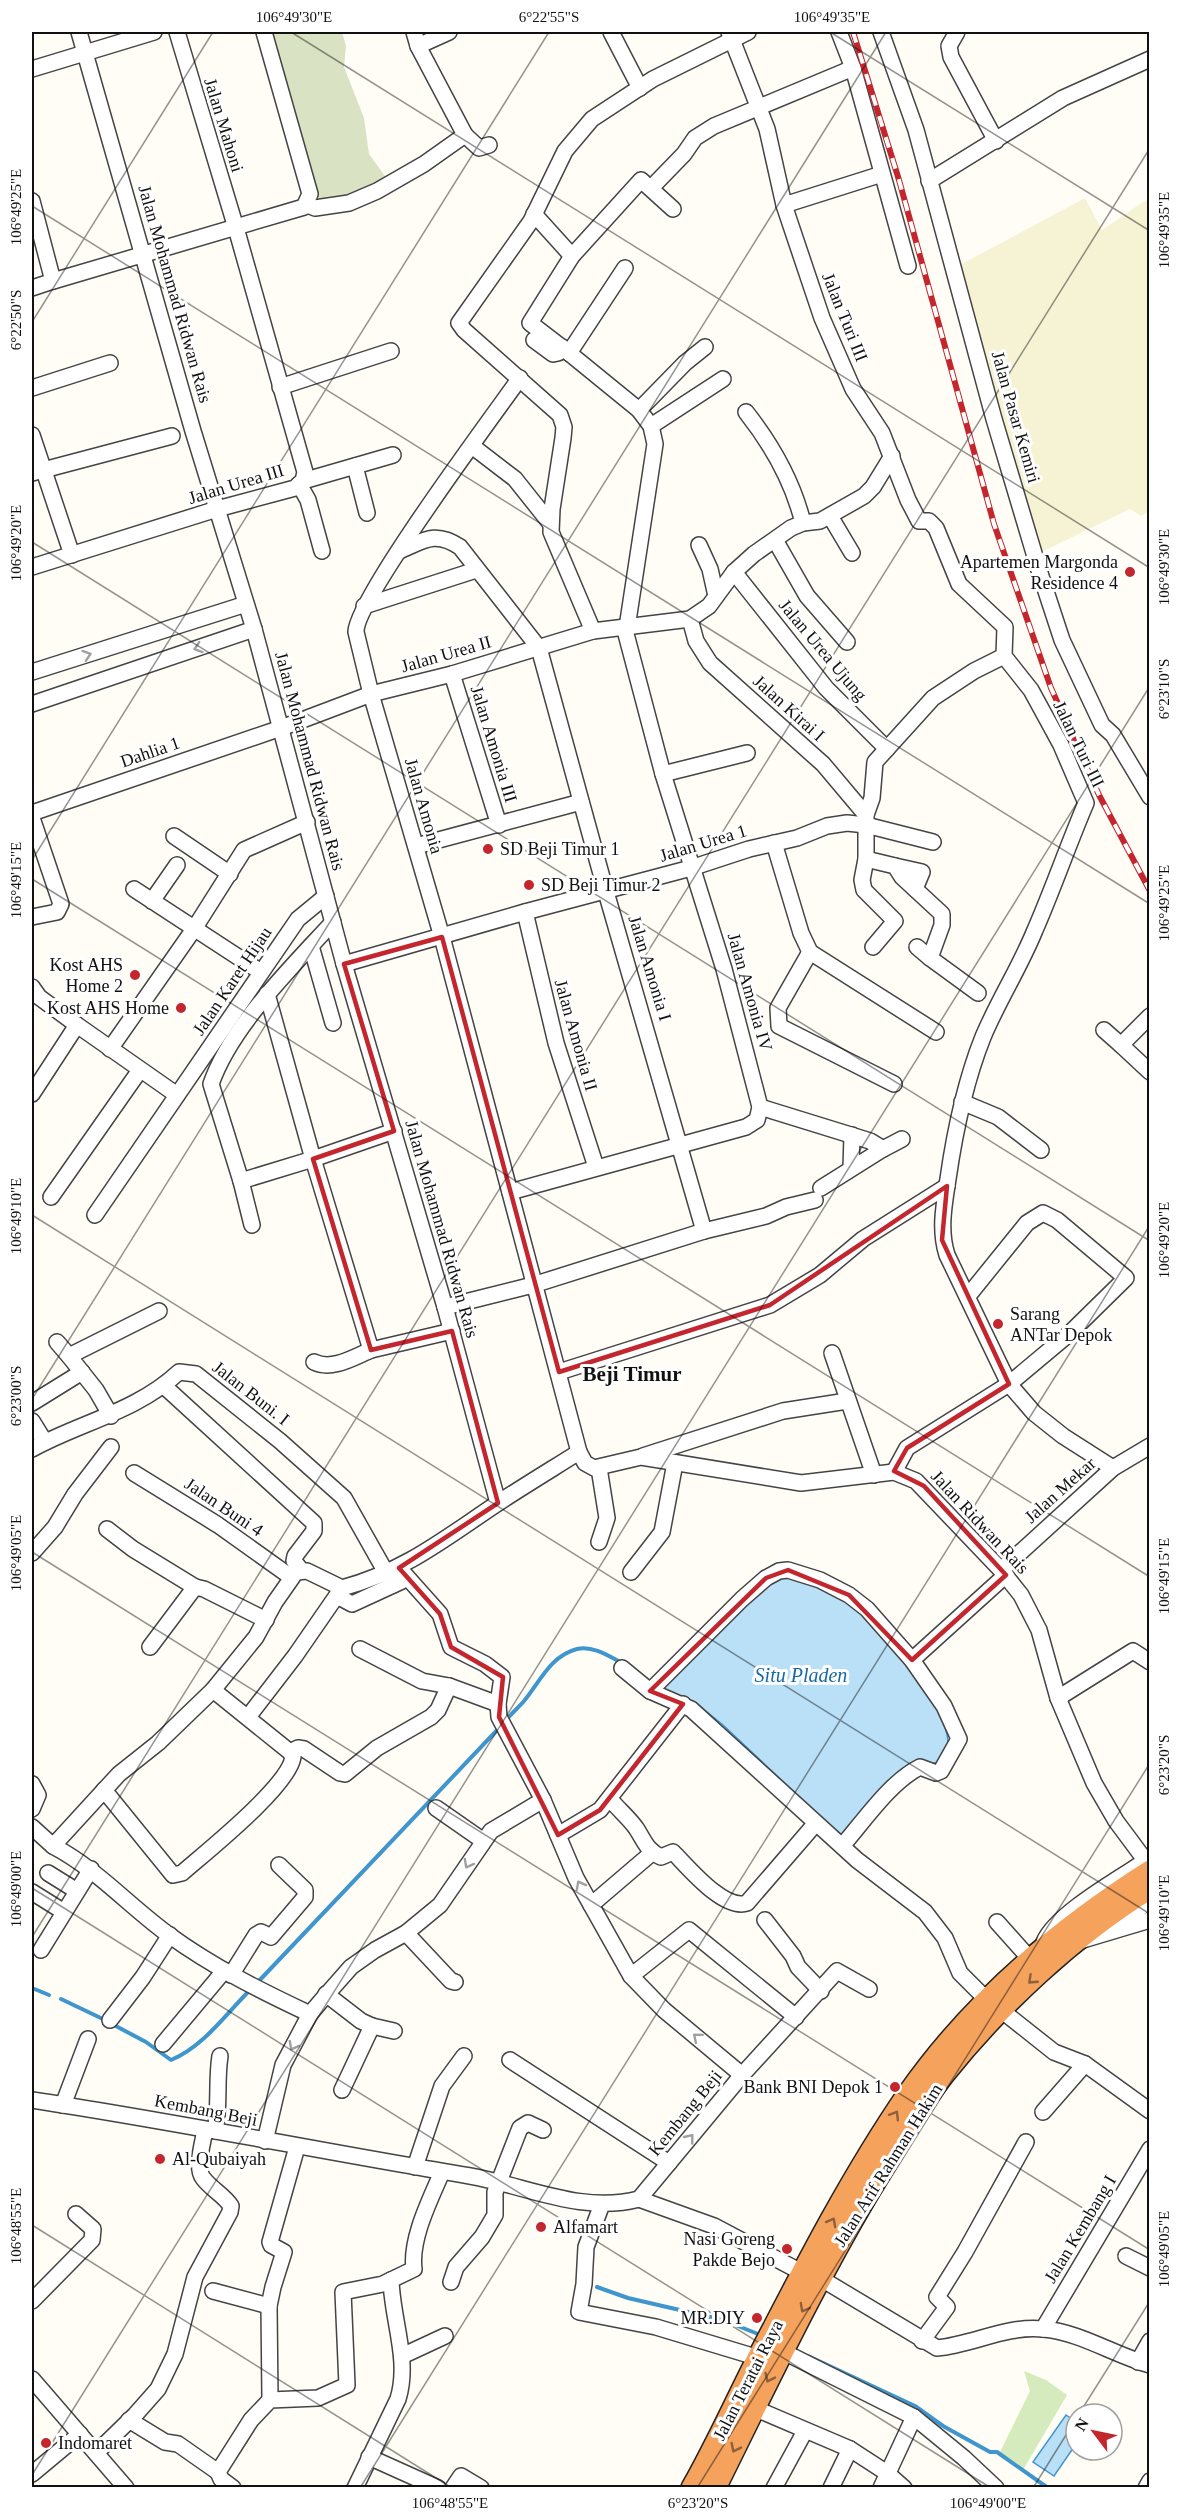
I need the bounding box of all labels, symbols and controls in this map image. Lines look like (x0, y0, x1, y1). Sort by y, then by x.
text: 106°49'30"E (256, 9, 332, 25)
text: 6°22'55"S (519, 9, 579, 25)
text: 106°49'35"E (794, 9, 870, 25)
street label: Jalan Mahoni (200, 75, 248, 175)
text: 106°49'25"E (8, 169, 24, 245)
street label: Jalan Mohammad Ridwan Rais (134, 183, 216, 405)
text: 106°49'35"E (1156, 192, 1172, 268)
street label: Jalan Turi III (818, 270, 872, 364)
text: 6°22'50"S (8, 290, 24, 350)
street label: Jalan Pasar Kemiri (988, 349, 1044, 485)
street label: Jalan Urea III (186, 460, 286, 508)
text: 106°49'20"E (8, 505, 24, 581)
text: 106°49'30"E (1156, 529, 1172, 605)
place label: Apartemen Margonda Residence 4 (960, 552, 1118, 593)
marker: Apartemen Margonda Residence 4 (1123, 565, 1137, 579)
street label: Jalan Urea Ujung (775, 595, 871, 705)
street label: Jalan Urea II (399, 632, 493, 676)
one-way arrow (193, 641, 204, 653)
one-way arrow (81, 649, 92, 662)
street label: Jalan Mohammad Ridwan Rais (271, 650, 349, 872)
text: 6°23'10"S (1156, 659, 1172, 719)
street label: Jalan Kirai I (749, 671, 829, 745)
street label: Jalan Amonia III (467, 683, 521, 805)
street label: Jalan Turi III (1049, 697, 1109, 791)
street label: Dahlia 1 (118, 733, 182, 771)
street label: Jalan Amonia (401, 756, 447, 856)
street label: Jalan Urea 1 (657, 820, 749, 866)
place label: SD Beji Timur 1 (500, 839, 620, 859)
text: 106°49'15"E (8, 842, 24, 918)
marker: SD Beji Timur 1 (481, 842, 495, 856)
text: 106°49'25"E (1156, 865, 1172, 941)
place label: SD Beji Timur 2 (541, 875, 661, 895)
marker: SD Beji Timur 2 (522, 878, 536, 892)
street label: Jalan Amonia I (625, 913, 675, 1023)
street label: Jalan Karet Hijau (188, 923, 276, 1039)
street label: Jalan Amonia IV (724, 931, 776, 1053)
place label: Kost AHS Home 2 (49, 955, 123, 996)
marker: Kost AHS Home 2 (128, 968, 142, 982)
street label: Jalan Amonia II (551, 977, 601, 1093)
place label: Kost AHS Home (47, 998, 169, 1018)
marker: Kost AHS Home (174, 1001, 188, 1015)
street label: Jalan Mohammad Ridwan Rais (401, 1118, 483, 1340)
text: 106°49'10"E (8, 1178, 24, 1254)
text: 106°49'20"E (1156, 1202, 1172, 1278)
place label: Sarang ANTar Depok (1010, 1304, 1112, 1345)
marker: Sarang ANTar Depok (991, 1317, 1005, 1331)
street label: Jalan Buni. I (209, 1357, 293, 1429)
district label: Beji Timur (583, 1362, 681, 1386)
text: 6°23'00"S (8, 1366, 24, 1426)
street label: Jalan Mekar (1020, 1453, 1100, 1527)
street label: Jalan Ridwan Rais (927, 1466, 1033, 1578)
street label: Jalan Buni 4 (181, 1474, 267, 1540)
text: 106°49'05"E (8, 1515, 24, 1591)
text: 106°49'15"E (1156, 1538, 1172, 1614)
water label: Situ Pladen (755, 1664, 847, 1686)
text: 6°23'20"S (1156, 1735, 1172, 1795)
text: 106°49'00"E (8, 1851, 24, 1927)
one-way arrow (464, 1858, 476, 1868)
text: 106°49'10"E (1156, 1875, 1172, 1951)
one-way arrow (576, 1881, 587, 1891)
one-way arrow (1028, 1972, 1039, 1983)
one-way arrow (693, 2034, 704, 2045)
one-way arrow (289, 2040, 300, 2051)
street label: Kembang Beji (644, 2066, 726, 2160)
place label: Bank BNI Depok 1 (744, 2077, 883, 2097)
street label: Jalan Arif Rahman Hakim (830, 2080, 946, 2250)
marker: Bank BNI Depok 1 (888, 2080, 902, 2094)
street label: Kembang Beji (153, 2090, 259, 2130)
one-way arrow (888, 2111, 900, 2121)
one-way arrow (683, 2134, 694, 2145)
place label: Al-Qubaiyah (172, 2149, 266, 2169)
marker: Al-Qubaiyah (153, 2152, 167, 2166)
street label: Jalan Kembang I (1040, 2172, 1120, 2286)
text: 106°48'55"E (8, 2188, 24, 2264)
text: 106°49'05"E (1156, 2211, 1172, 2287)
place label: Alfamart (553, 2217, 618, 2237)
one-way arrow (825, 2217, 836, 2228)
marker: Alfamart (534, 2220, 548, 2234)
place label: Nasi Goreng Pakde Bejo (684, 2229, 775, 2270)
marker: Nasi Goreng Pakde Bejo (780, 2242, 794, 2256)
one-way arrow (800, 2302, 811, 2312)
place label: MR.DIY (680, 2308, 745, 2328)
marker: MR.DIY (750, 2311, 764, 2325)
street label: Jalan Teratai Raya (709, 2316, 787, 2444)
one-way arrow (764, 2372, 776, 2383)
north arrow (1064, 2402, 1124, 2462)
text: N (1071, 2415, 1092, 2434)
place label: Indomaret (58, 2433, 132, 2453)
marker: Indomaret (39, 2436, 53, 2450)
one-way arrow (730, 2441, 742, 2452)
text: 106°48'55"E (412, 2495, 488, 2511)
text: 6°23'20"S (668, 2495, 728, 2511)
text: 106°49'00"E (950, 2495, 1026, 2511)

